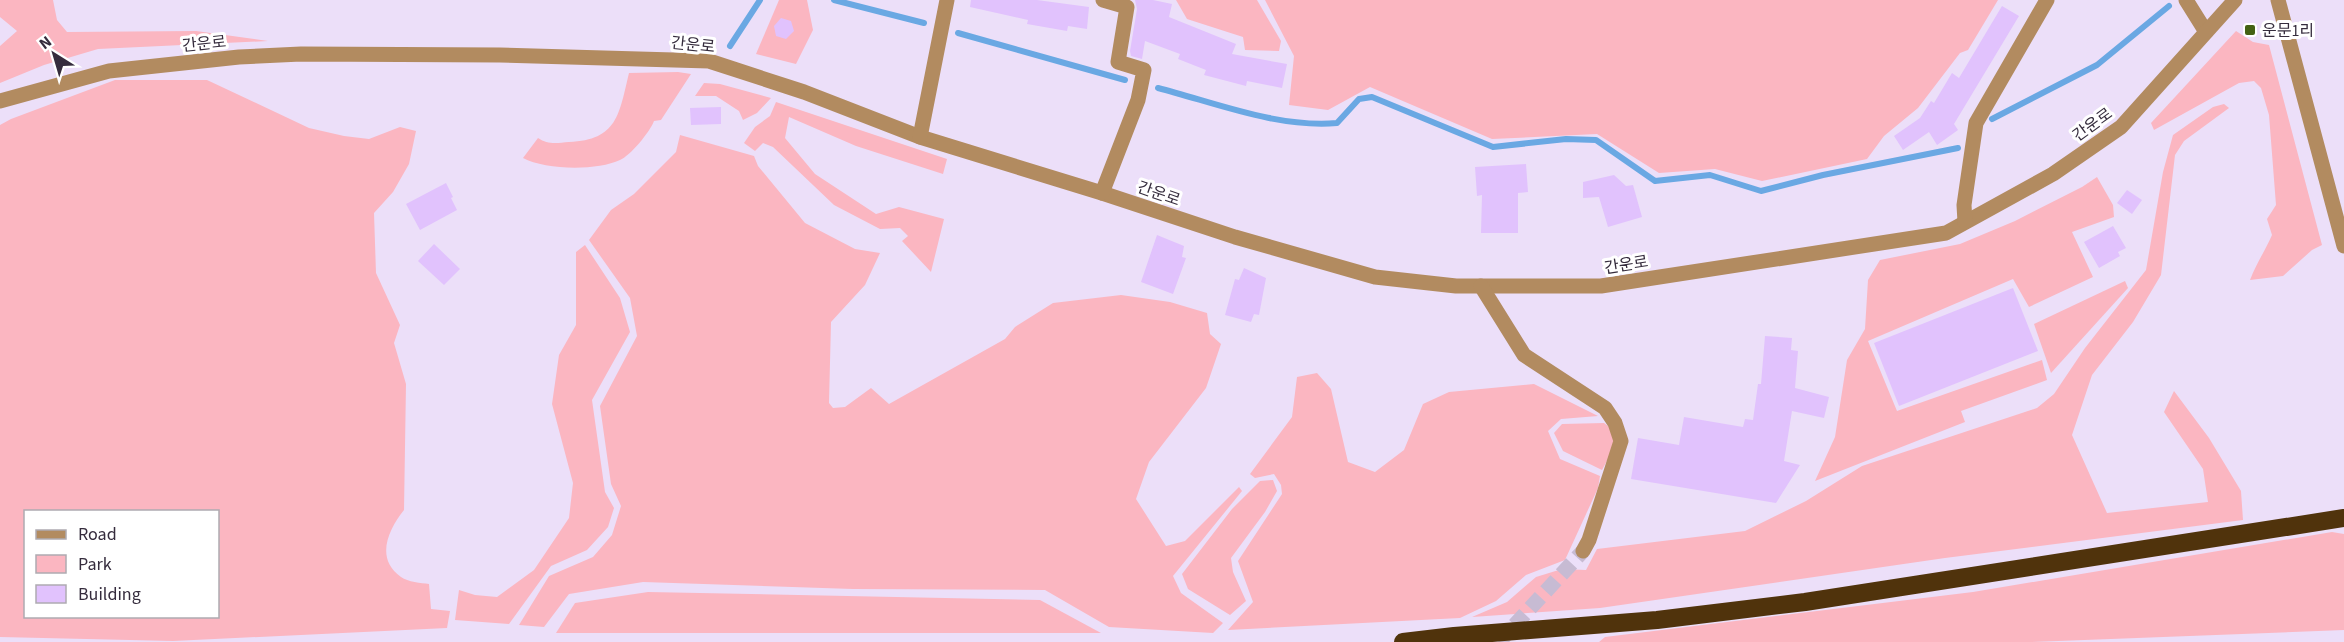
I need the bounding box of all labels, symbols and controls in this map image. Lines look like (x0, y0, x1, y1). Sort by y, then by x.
place label: 운문1리 (2262, 20, 2314, 42)
marker: 운문1리 (2243, 23, 2257, 37)
north arrow (24, 24, 84, 84)
text: N (35, 31, 56, 55)
street label: 간운로 (181, 31, 227, 57)
street label: 간운로 (670, 32, 716, 58)
street label: 간운로 (2068, 103, 2117, 147)
street label: 간운로 (1134, 176, 1183, 212)
street label: 간운로 (1603, 251, 1650, 279)
legend (24, 510, 219, 618)
text: Road (78, 522, 117, 547)
text: Park (78, 552, 112, 577)
text: Building (78, 582, 141, 607)

